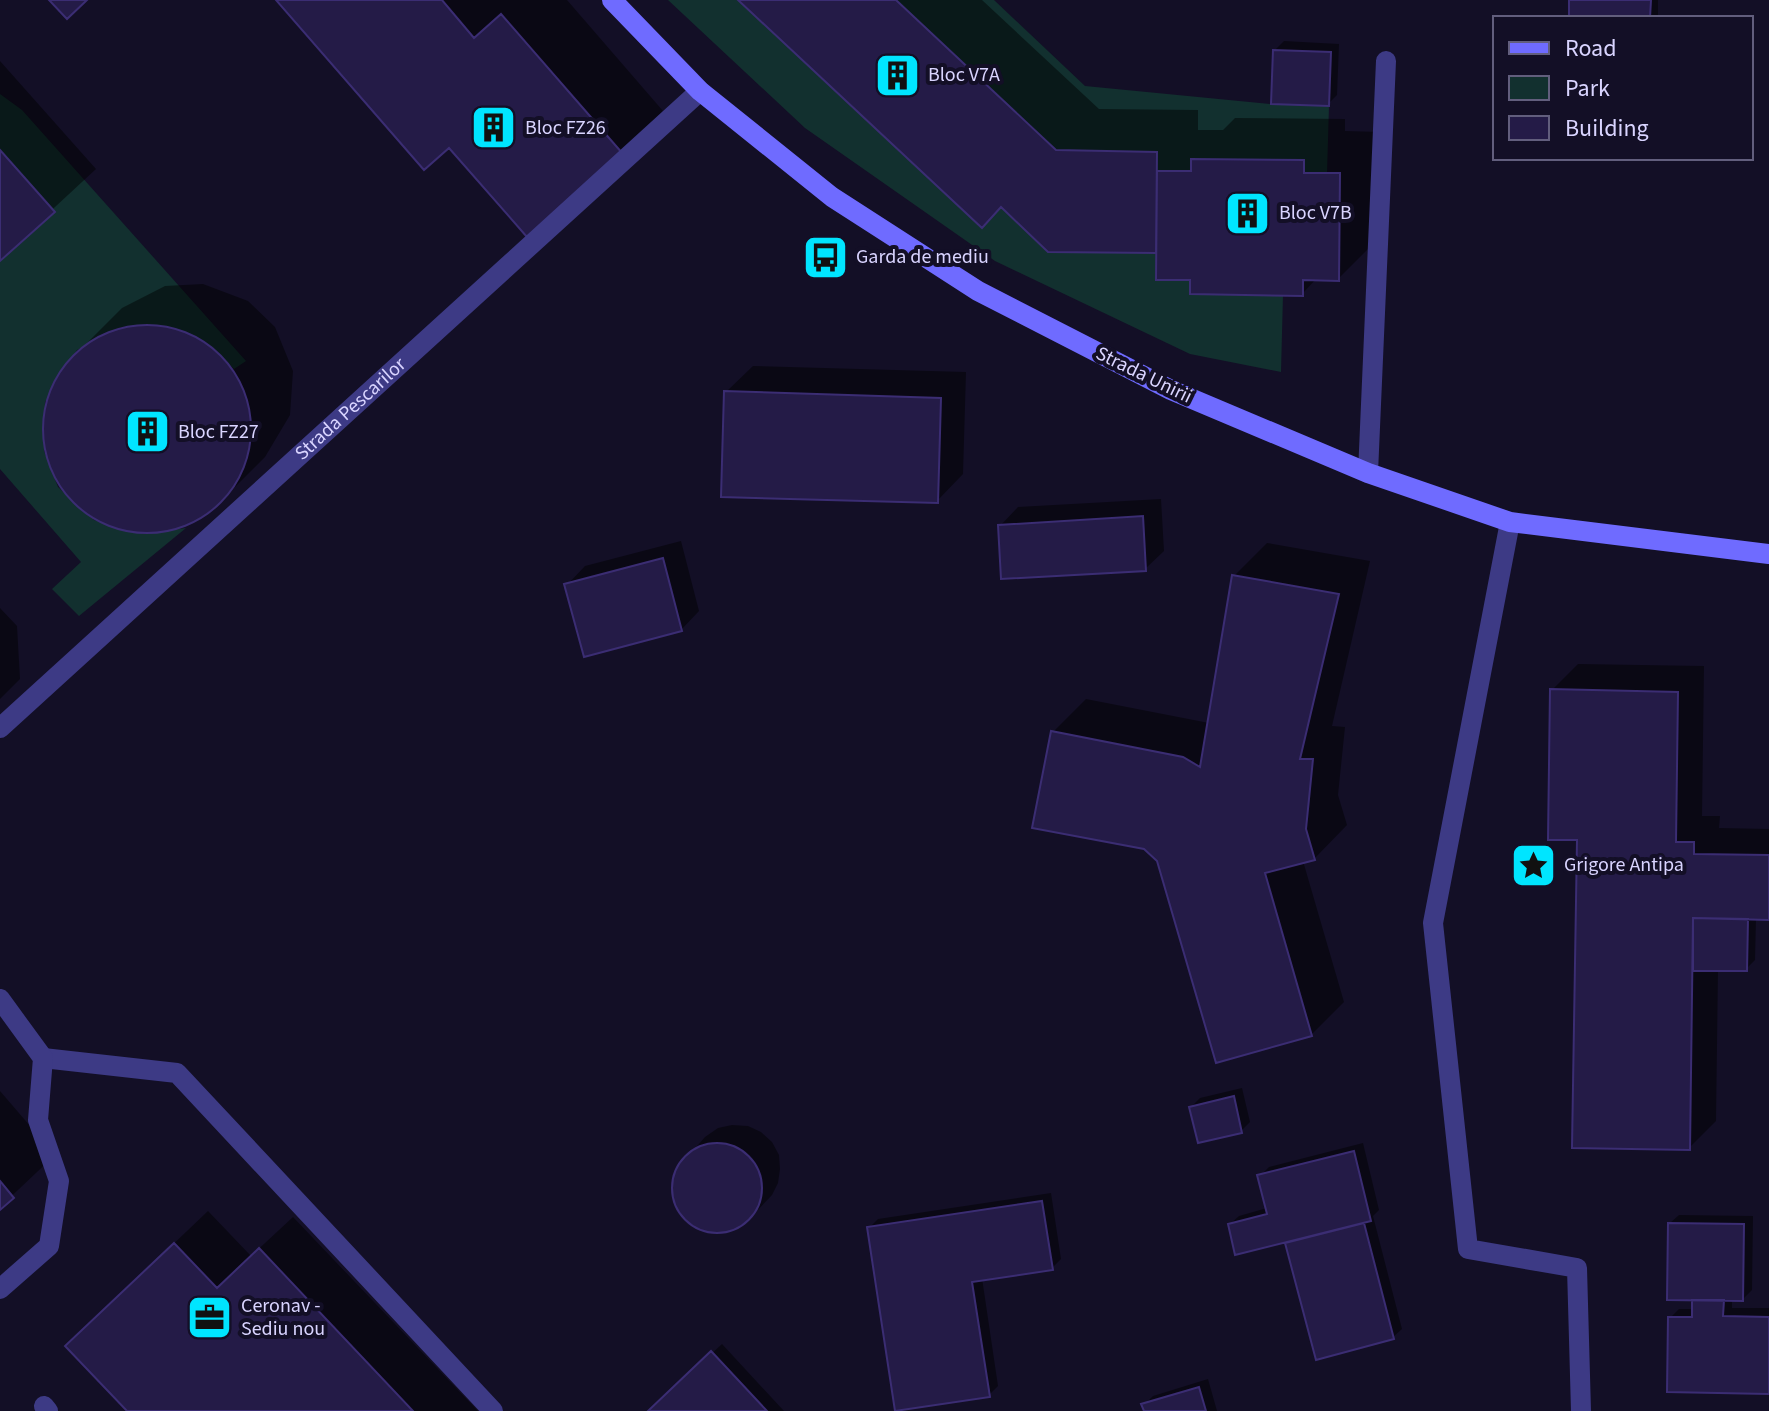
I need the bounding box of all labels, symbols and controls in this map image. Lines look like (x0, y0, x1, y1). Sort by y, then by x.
legend (1493, 16, 1753, 160)
text: Road (1565, 31, 1617, 66)
building icon: Bloc V7A (873, 51, 921, 99)
place label: Bloc V7A (928, 61, 1000, 89)
text: Park (1565, 71, 1610, 106)
building icon: Bloc FZ26 (470, 104, 518, 152)
text: Building (1565, 111, 1649, 146)
place label: Bloc FZ26 (525, 114, 606, 142)
building icon: Bloc V7B (1224, 189, 1272, 237)
place label: Bloc V7B (1279, 199, 1352, 227)
bus stop icon: Garda de mediu (801, 233, 849, 281)
place label: Garda de mediu (856, 243, 989, 271)
street label: Strada Unirii (1091, 340, 1197, 410)
street label: Strada Pescarilor (289, 351, 412, 467)
building icon: Bloc FZ27 (123, 408, 171, 456)
place label: Bloc FZ27 (178, 418, 259, 446)
place icon: Grigore Antipa (1509, 841, 1557, 889)
place label: Grigore Antipa (1564, 851, 1684, 879)
place label: Ceronav - Sediu nou (241, 1292, 325, 1343)
office icon: Ceronav - Sediu nou (186, 1293, 234, 1341)

